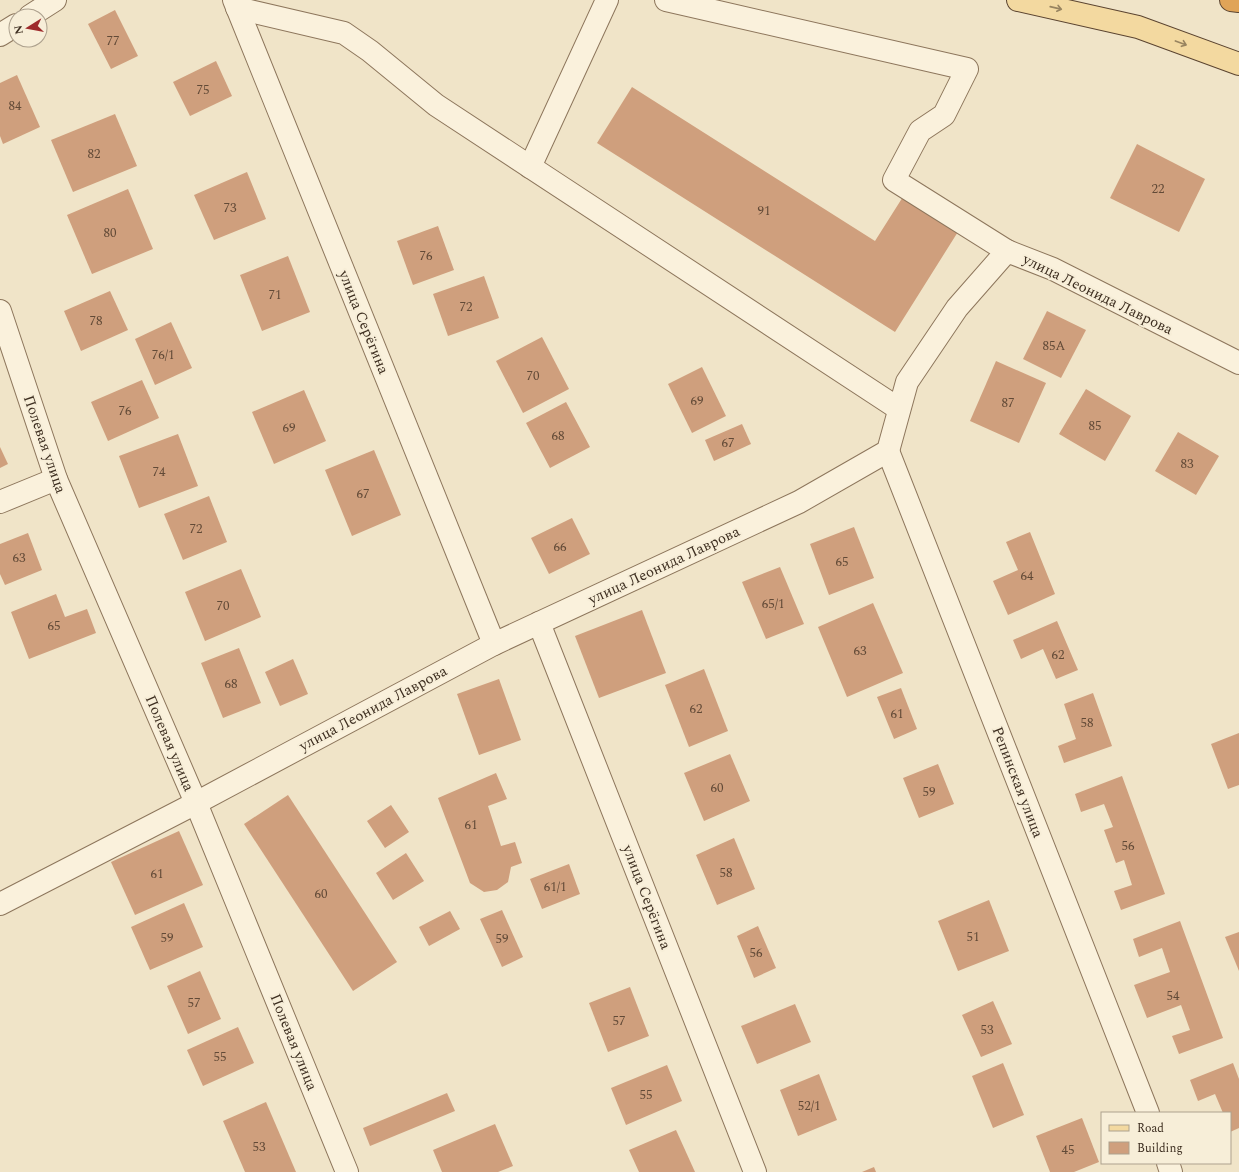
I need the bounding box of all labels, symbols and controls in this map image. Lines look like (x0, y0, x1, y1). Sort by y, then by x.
one-way arrow (1049, 5, 1062, 13)
north arrow (8, 8, 48, 48)
text: N (9, 24, 28, 36)
house number: 77 (107, 31, 120, 51)
one-way arrow (1175, 39, 1187, 47)
house number: 75 (197, 80, 210, 100)
house number: 84 (9, 96, 22, 116)
house number: 82 (88, 144, 101, 164)
house number: 22 (1152, 179, 1165, 199)
house number: 73 (224, 198, 237, 218)
house number: 91 (758, 201, 771, 221)
house number: 80 (104, 223, 117, 243)
house number: 76 (420, 246, 433, 266)
street label: улица Леонида Лаврова (1018, 248, 1178, 341)
street label: улица Серёгина (332, 266, 395, 378)
house number: 71 (269, 285, 282, 305)
house number: 72 (460, 297, 473, 317)
house number: 78 (90, 311, 103, 331)
house number: 85А (1043, 336, 1066, 356)
house number: 76/1 (152, 345, 174, 365)
house number: 70 (527, 366, 540, 386)
house number: 69 (691, 391, 704, 411)
street label: Полевая улица (17, 392, 72, 497)
house number: 87 (1002, 393, 1015, 413)
house number: 76 (119, 401, 132, 421)
house number: 85 (1089, 416, 1102, 436)
house number: 69 (283, 418, 296, 438)
house number: 68 (552, 426, 565, 446)
house number: 67 (722, 433, 735, 453)
house number: 83 (1181, 454, 1194, 474)
house number: 74 (153, 462, 166, 482)
house number: 67 (357, 484, 370, 504)
house number: 72 (190, 519, 203, 539)
street label: улица Леонида Лаврова (584, 520, 744, 611)
house number: 66 (554, 537, 567, 557)
house number: 63 (13, 548, 26, 568)
house number: 65 (836, 552, 849, 572)
house number: 64 (1021, 566, 1034, 586)
house number: 65/1 (762, 594, 784, 614)
house number: 70 (217, 596, 230, 616)
house number: 65 (48, 616, 61, 636)
house number: 63 (854, 641, 867, 661)
house number: 62 (1052, 645, 1065, 665)
street label: улица Леонида Лаврова (294, 659, 452, 758)
house number: 68 (225, 674, 238, 694)
street label: Полевая улица (139, 691, 200, 796)
house number: 62 (690, 699, 703, 719)
house number: 61 (891, 704, 904, 724)
house number: 58 (1081, 713, 1094, 733)
street label: Репинская улица (986, 723, 1050, 842)
house number: 60 (711, 778, 724, 798)
house number: 59 (923, 782, 936, 802)
house number: 61 (465, 815, 478, 835)
house number: 56 (1122, 836, 1135, 856)
street label: улица Серёгина (616, 841, 677, 953)
house number: 58 (720, 863, 733, 883)
house number: 61 (151, 864, 164, 884)
house number: 61/1 (544, 877, 566, 897)
house number: 60 (315, 884, 328, 904)
house number: 51 (967, 927, 980, 947)
house number: 59 (161, 928, 174, 948)
house number: 59 (496, 929, 509, 949)
house number: 56 (750, 943, 763, 963)
house number: 54 (1167, 986, 1180, 1006)
street label: Полевая улица (264, 990, 324, 1095)
house number: 57 (188, 993, 201, 1013)
house number: 57 (613, 1011, 626, 1031)
house number: 53 (981, 1020, 994, 1040)
house number: 55 (214, 1047, 227, 1067)
house number: 55 (640, 1085, 653, 1105)
house number: 52/1 (798, 1096, 820, 1116)
legend (1101, 1112, 1231, 1164)
text: Road (1137, 1119, 1164, 1138)
house number: 53 (253, 1137, 266, 1157)
text: Building (1137, 1139, 1183, 1158)
house number: 45 (1062, 1140, 1075, 1160)

